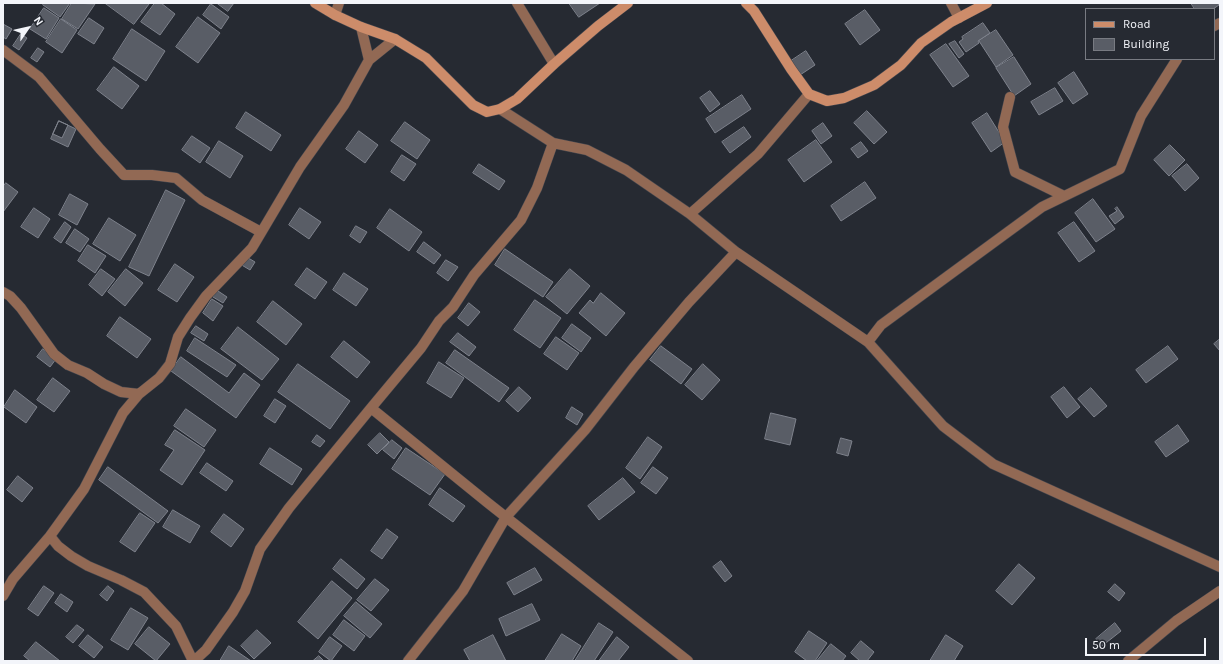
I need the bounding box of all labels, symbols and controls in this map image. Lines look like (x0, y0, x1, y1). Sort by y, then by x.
north arrow (8, 8, 48, 48)
legend (1085, 8, 1215, 60)
text: N (31, 14, 46, 28)
text: Road (1123, 17, 1151, 31)
text: Building (1123, 37, 1169, 51)
scale bar (1087, 630, 1208, 656)
text: 50 m (1092, 638, 1120, 652)

